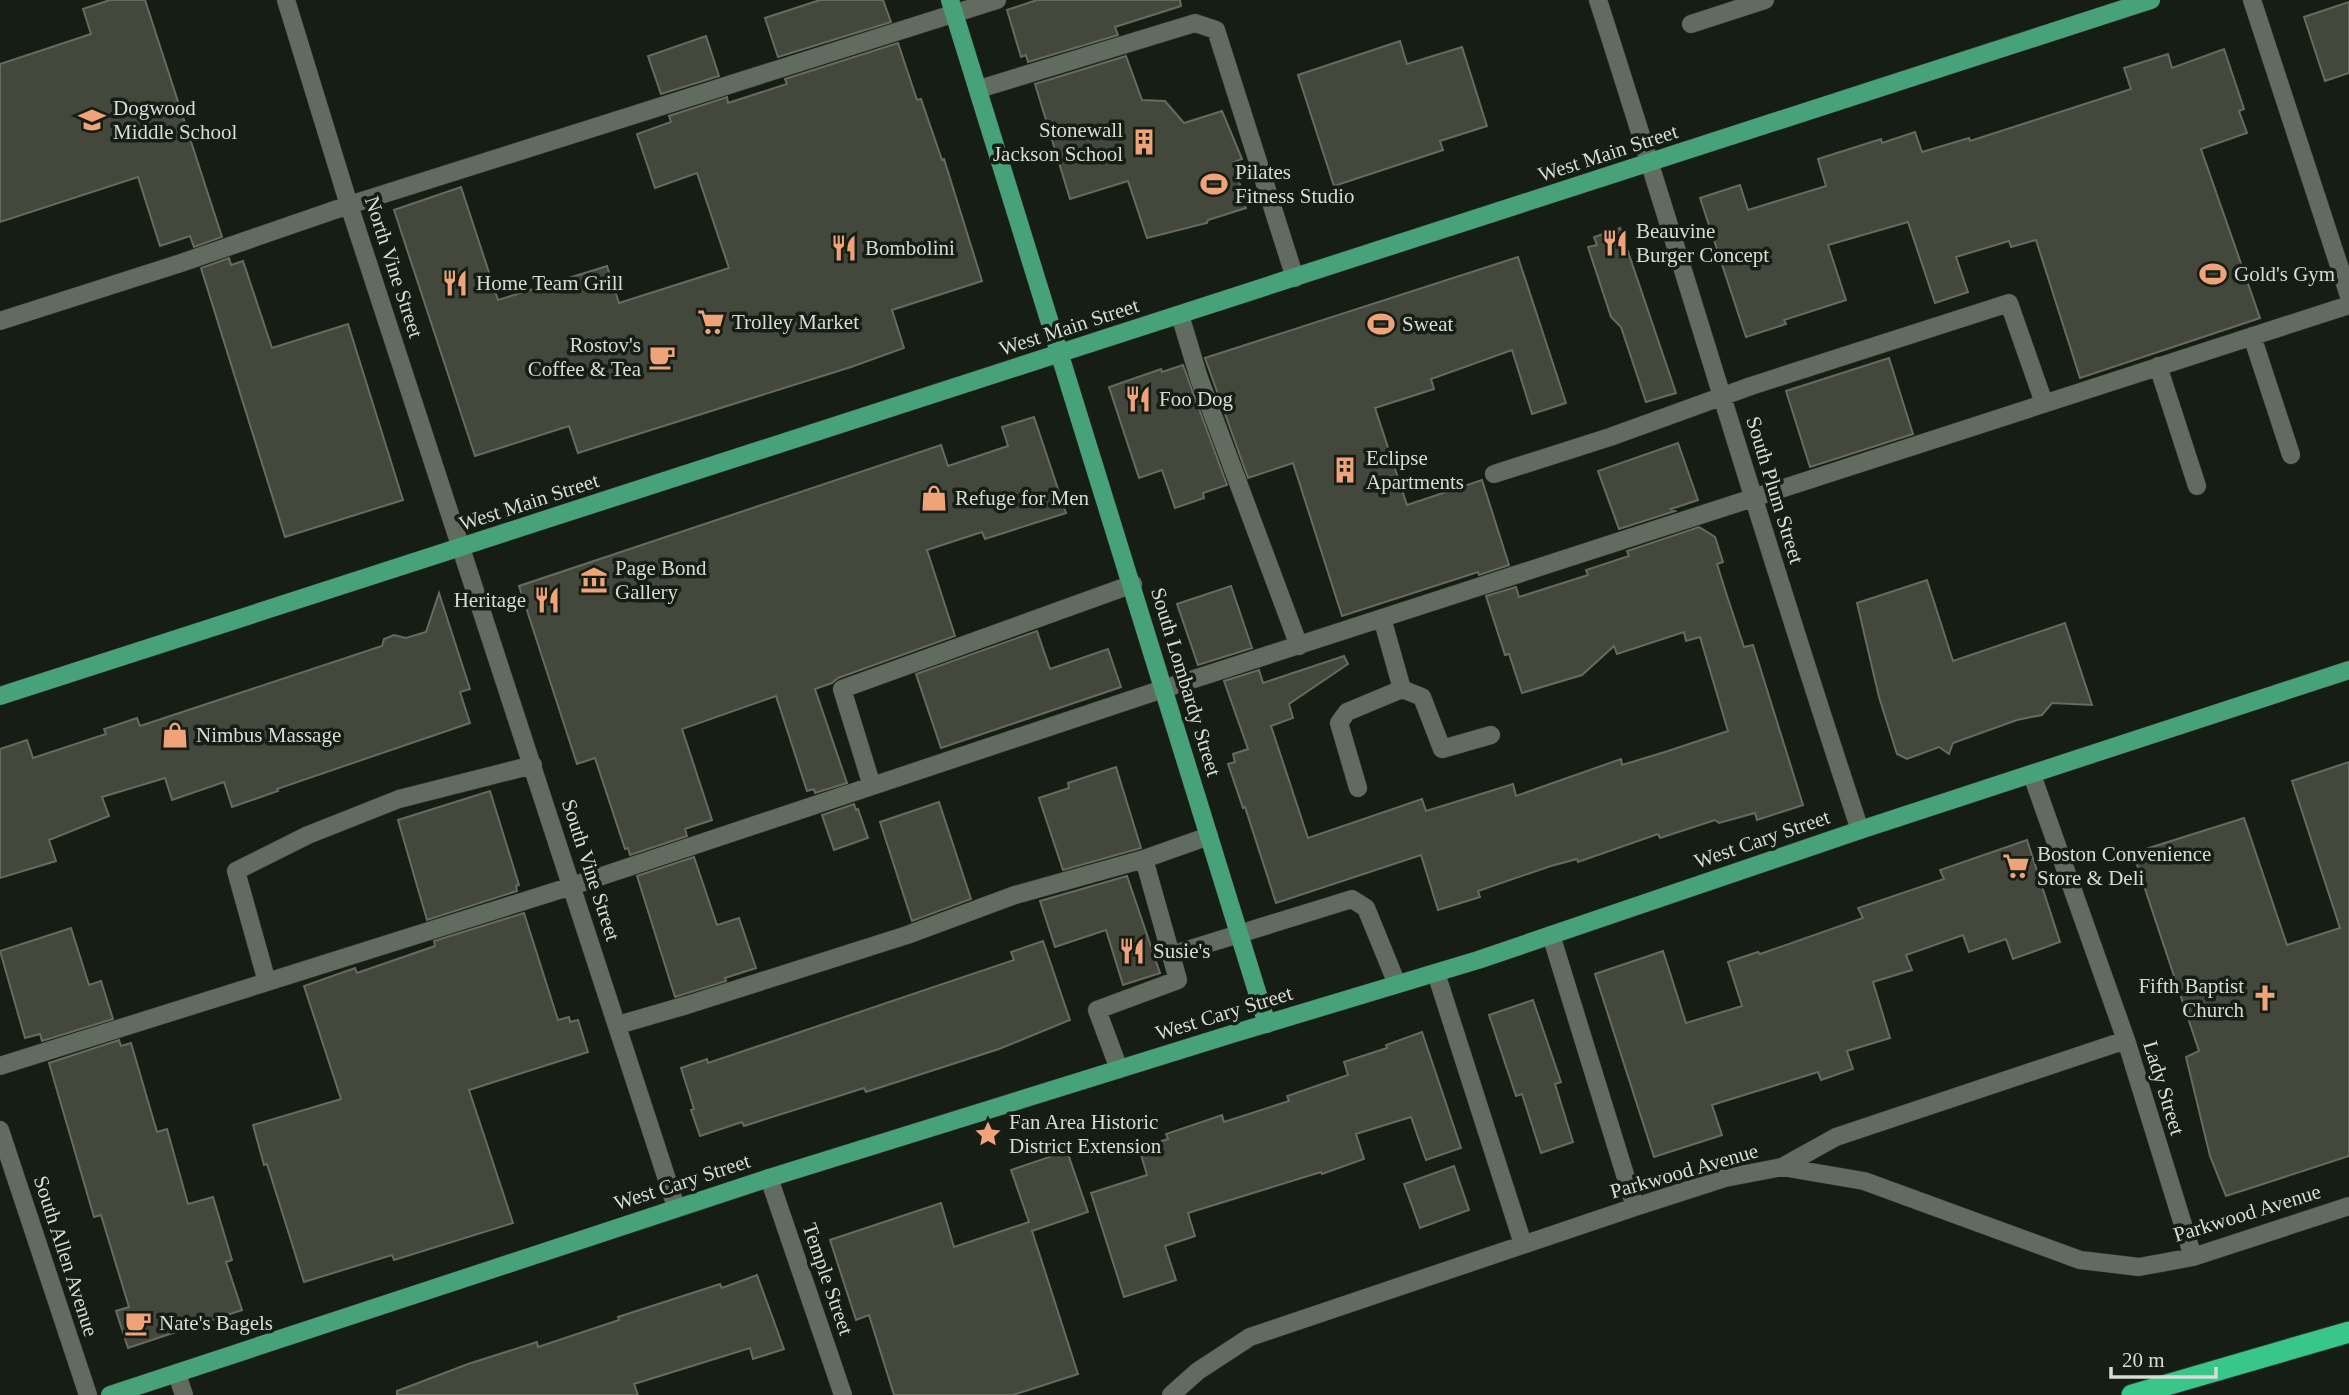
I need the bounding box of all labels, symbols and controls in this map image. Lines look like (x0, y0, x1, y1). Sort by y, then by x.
place label: Dogwood Middle School (113, 96, 237, 144)
school or university icon: Dogwood Middle School (77, 105, 107, 135)
place label: Stonewall Jackson School (993, 118, 1123, 166)
street label: West Main Street (1535, 119, 1681, 187)
building icon: Stonewall Jackson School (1129, 127, 1159, 157)
place label: Pilates Fitness Studio (1235, 160, 1355, 208)
sports icon: Pilates Fitness Studio (1199, 169, 1229, 199)
street label: North Vine Street (360, 193, 428, 341)
place label: Beauvine Burger Concept (1636, 219, 1769, 267)
restaurant icon: Beauvine Burger Concept (1600, 228, 1630, 258)
restaurant icon: Bombolini (829, 233, 859, 263)
place label: Bombolini (865, 236, 955, 260)
sports icon: Gold's Gym (2198, 259, 2228, 289)
place label: Gold's Gym (2234, 262, 2335, 286)
restaurant icon: Home Team Grill (440, 268, 470, 298)
place label: Home Team Grill (476, 271, 624, 295)
street label: West Main Street (996, 293, 1142, 361)
supermarket icon: Trolley Market (696, 307, 726, 337)
sports icon: Sweat (1366, 309, 1396, 339)
place label: Trolley Market (732, 310, 859, 334)
place label: Sweat (1402, 312, 1453, 336)
place label: Rostov's Coffee & Tea (528, 333, 642, 381)
cafe icon: Rostov's Coffee & Tea (647, 342, 677, 372)
restaurant icon: Foo Dog (1123, 384, 1153, 414)
place label: Foo Dog (1159, 387, 1234, 411)
street label: South Plum Street (1741, 413, 1809, 567)
place label: Eclipse Apartments (1366, 446, 1464, 494)
building icon: Eclipse Apartments (1330, 455, 1360, 485)
street label: West Main Street (456, 468, 602, 536)
shop icon: Refuge for Men (919, 483, 949, 513)
place label: Refuge for Men (955, 486, 1090, 510)
place label: Page Bond Gallery (615, 556, 707, 604)
museum icon: Page Bond Gallery (579, 565, 609, 595)
restaurant icon: Heritage (532, 585, 562, 615)
street label: South Lombardy Street (1146, 585, 1226, 779)
place label: Heritage (454, 588, 526, 612)
shop icon: Nimbus Massage (160, 720, 190, 750)
place label: Nimbus Massage (196, 723, 341, 747)
street label: South Vine Street (557, 796, 625, 944)
street label: West Cary Street (1691, 805, 1833, 873)
place label: Boston Convenience Store & Deli (2037, 842, 2211, 890)
supermarket icon: Boston Convenience Store & Deli (2001, 851, 2031, 881)
restaurant icon: Susie's (1117, 936, 1147, 966)
place label: Susie's (1153, 939, 1210, 963)
place label: Fifth Baptist Church (2138, 974, 2244, 1022)
street label: West Cary Street (1153, 981, 1295, 1045)
church icon: Fifth Baptist Church (2250, 983, 2280, 1013)
street label: Lady Street (2138, 1038, 2190, 1138)
place label: Fan Area Historic District Extension (1009, 1110, 1162, 1158)
place icon: Fan Area Historic District Extension (973, 1119, 1003, 1149)
street label: Parkwood Avenue (1607, 1138, 1761, 1204)
street label: West Cary Street (611, 1149, 753, 1215)
street label: South Allen Avenue (29, 1173, 103, 1339)
street label: Parkwood Avenue (2170, 1179, 2324, 1247)
street label: Temple Street (798, 1220, 858, 1338)
cafe icon: Nate's Bagels (123, 1308, 153, 1338)
place label: Nate's Bagels (159, 1311, 273, 1335)
scale bar (2111, 1336, 2216, 1380)
text: 20 m (2122, 1348, 2165, 1372)

